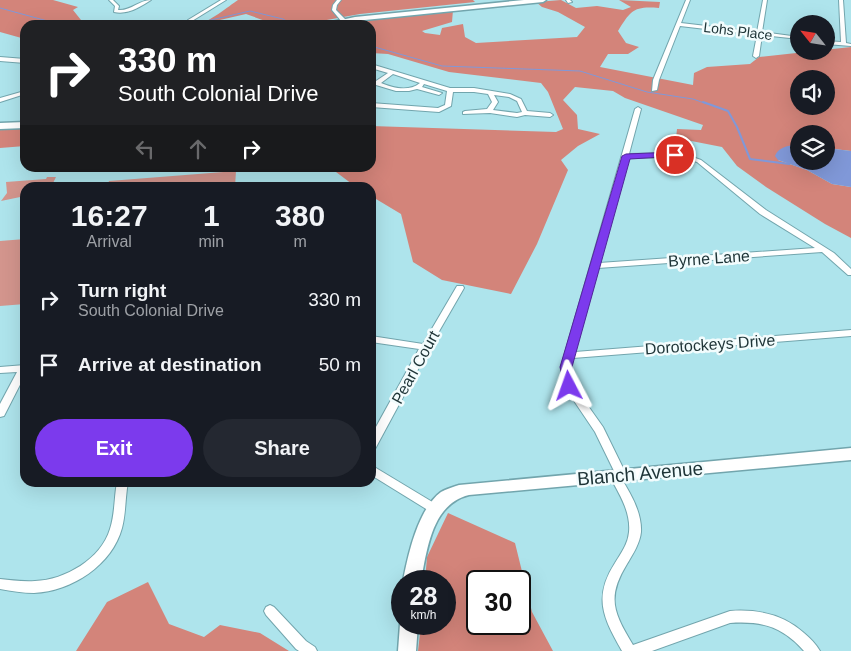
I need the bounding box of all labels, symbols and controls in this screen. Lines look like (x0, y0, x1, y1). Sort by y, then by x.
north arrow (790, 15, 835, 60)
map controls (790, 15, 835, 170)
street label: Lohs Place (703, 19, 774, 43)
icon: right (35, 40, 100, 105)
text: 330 m (118, 40, 217, 79)
button: sound (790, 70, 835, 115)
text: South Colonial Drive (118, 81, 319, 106)
button: layers (790, 125, 835, 170)
pin (654, 134, 696, 176)
icon: left (131, 135, 159, 163)
icon: ahead (184, 135, 212, 163)
icon: right (237, 135, 265, 163)
icon: arrive (661, 141, 689, 169)
text: 16:27 (71, 199, 148, 232)
text: 1 (203, 199, 220, 232)
text: 380 (275, 199, 325, 232)
text: Arrival (87, 233, 132, 250)
text: min (198, 233, 224, 250)
text: m (293, 233, 307, 250)
street label: Byrne Lane (668, 247, 751, 270)
text: Turn right (78, 280, 166, 301)
icon: right (35, 286, 63, 314)
text: 330 m (308, 289, 361, 310)
text: South Colonial Drive (78, 302, 224, 319)
street label: Pearl Court (388, 327, 443, 407)
street label: Dorotockeys Drive (644, 331, 776, 358)
icon: arrive (35, 351, 63, 379)
text: Arrive at destination (78, 354, 262, 375)
text: 50 m (319, 354, 361, 375)
position arrow (542, 359, 594, 411)
button: Exit (35, 419, 193, 477)
button: Share (203, 419, 361, 477)
street label: Blanch Avenue (576, 458, 704, 489)
speed limit sign: 30 (466, 570, 531, 635)
text: 28 (410, 582, 437, 610)
text: km/h (410, 608, 437, 622)

